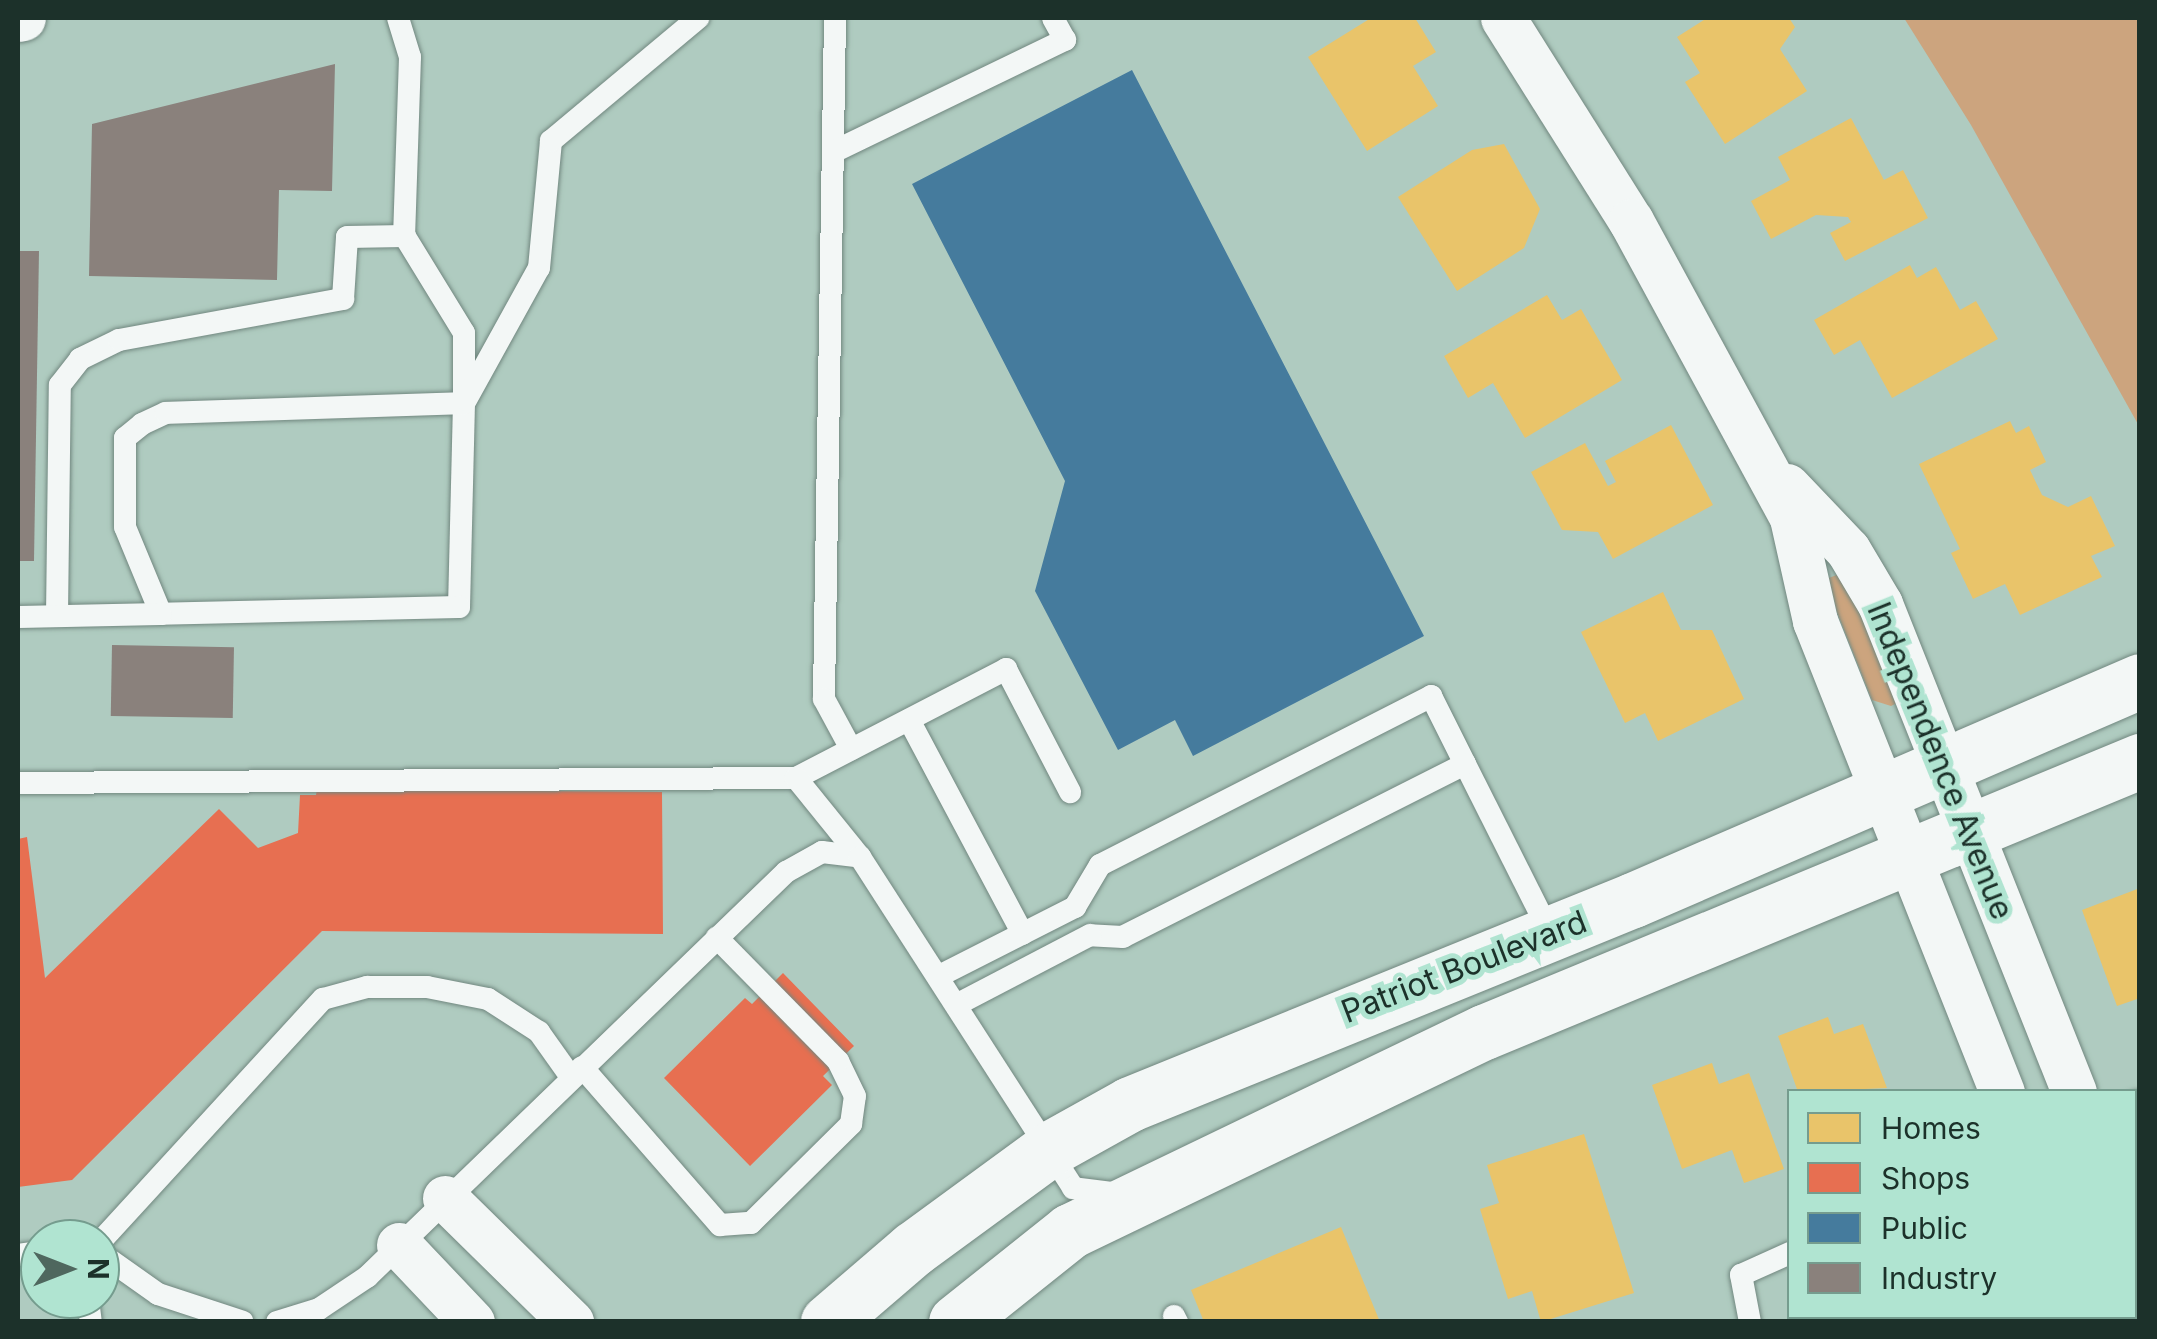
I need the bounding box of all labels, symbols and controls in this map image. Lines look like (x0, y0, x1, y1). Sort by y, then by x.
street label: Independence Avenue (1859, 597, 2021, 925)
street label: Patriot Boulevard (1336, 903, 1592, 1031)
legend (1787, 1089, 2137, 1319)
text: Homes (1881, 1110, 1981, 1146)
text: Shops (1881, 1160, 1970, 1196)
text: Public (1881, 1210, 1968, 1246)
north arrow (20, 1219, 120, 1319)
text: N (81, 1258, 115, 1280)
text: Industry (1881, 1260, 1997, 1296)

